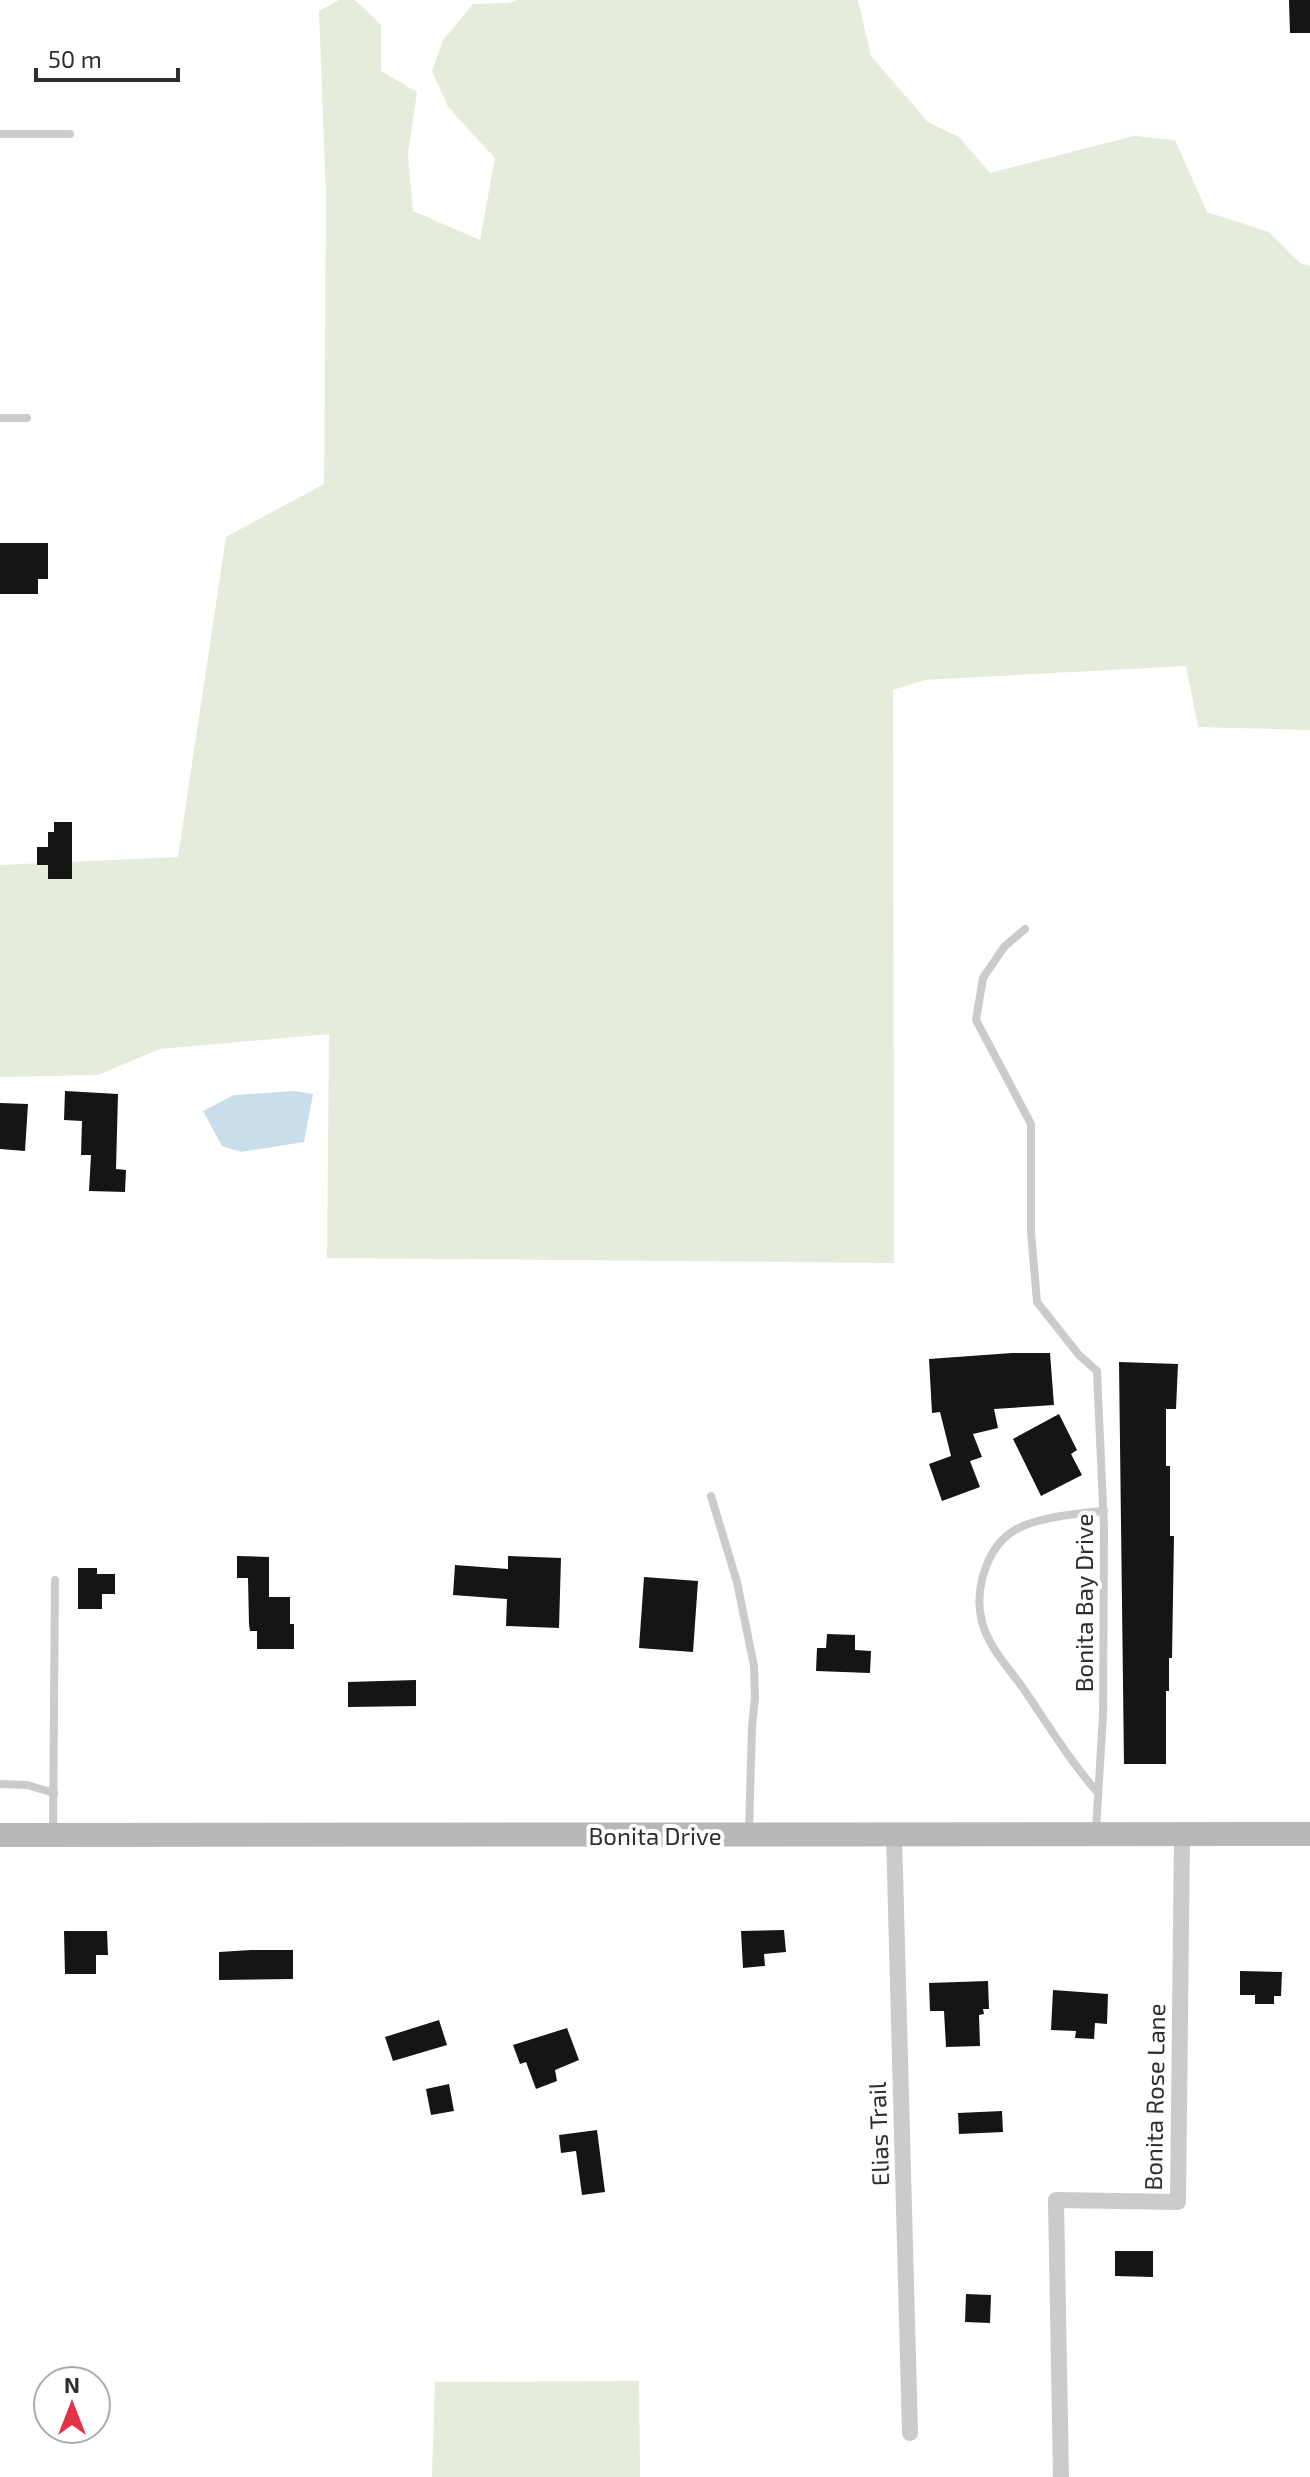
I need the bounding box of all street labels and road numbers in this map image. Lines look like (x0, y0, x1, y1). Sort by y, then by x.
street label: Bonita Bay Drive (1069, 1514, 1098, 1692)
street label: Bonita Drive (588, 1821, 722, 1850)
street label: Bonita Rose Lane (1138, 2003, 1170, 2191)
street label: Elias Trail (862, 2081, 894, 2187)

